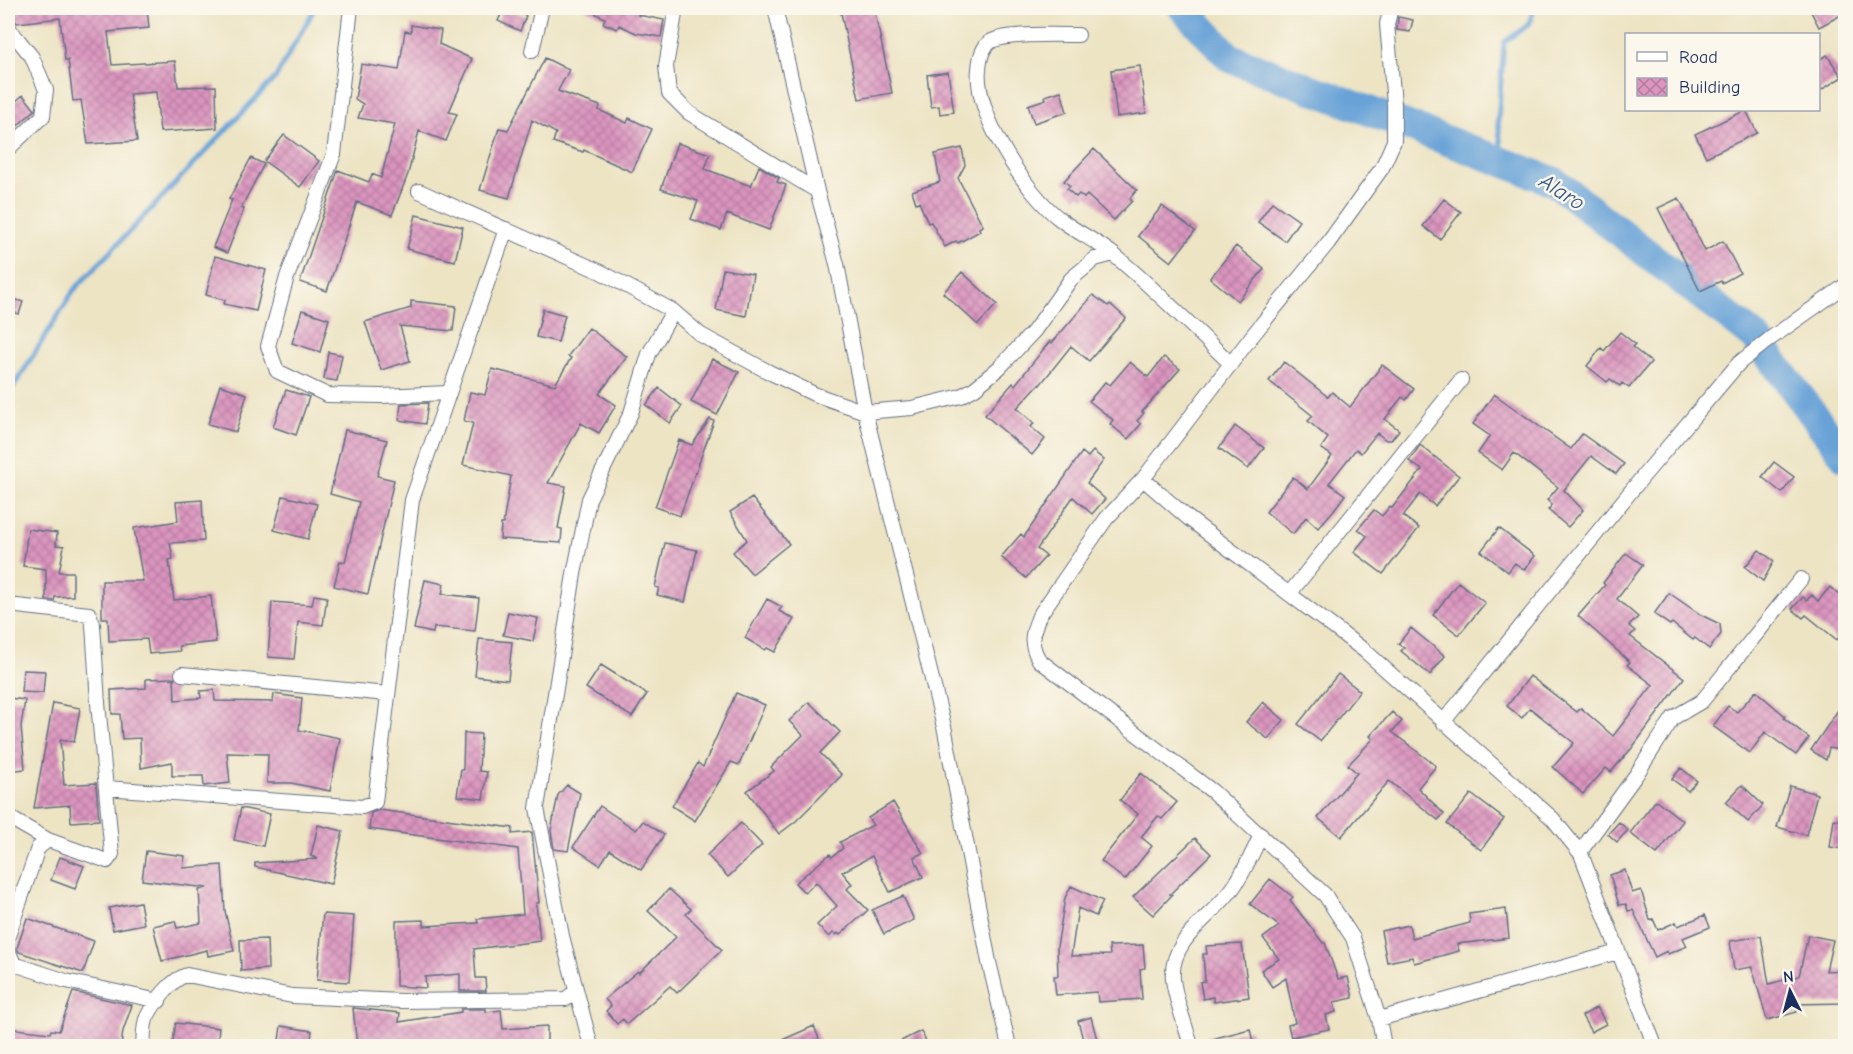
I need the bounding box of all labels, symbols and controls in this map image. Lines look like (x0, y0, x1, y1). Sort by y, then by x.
legend (1625, 33, 1820, 111)
text: Road (1679, 47, 1718, 68)
text: Building (1679, 77, 1741, 98)
water label: Alaro (1534, 168, 1590, 216)
north arrow (1760, 961, 1820, 1021)
text: N (1782, 968, 1795, 987)

